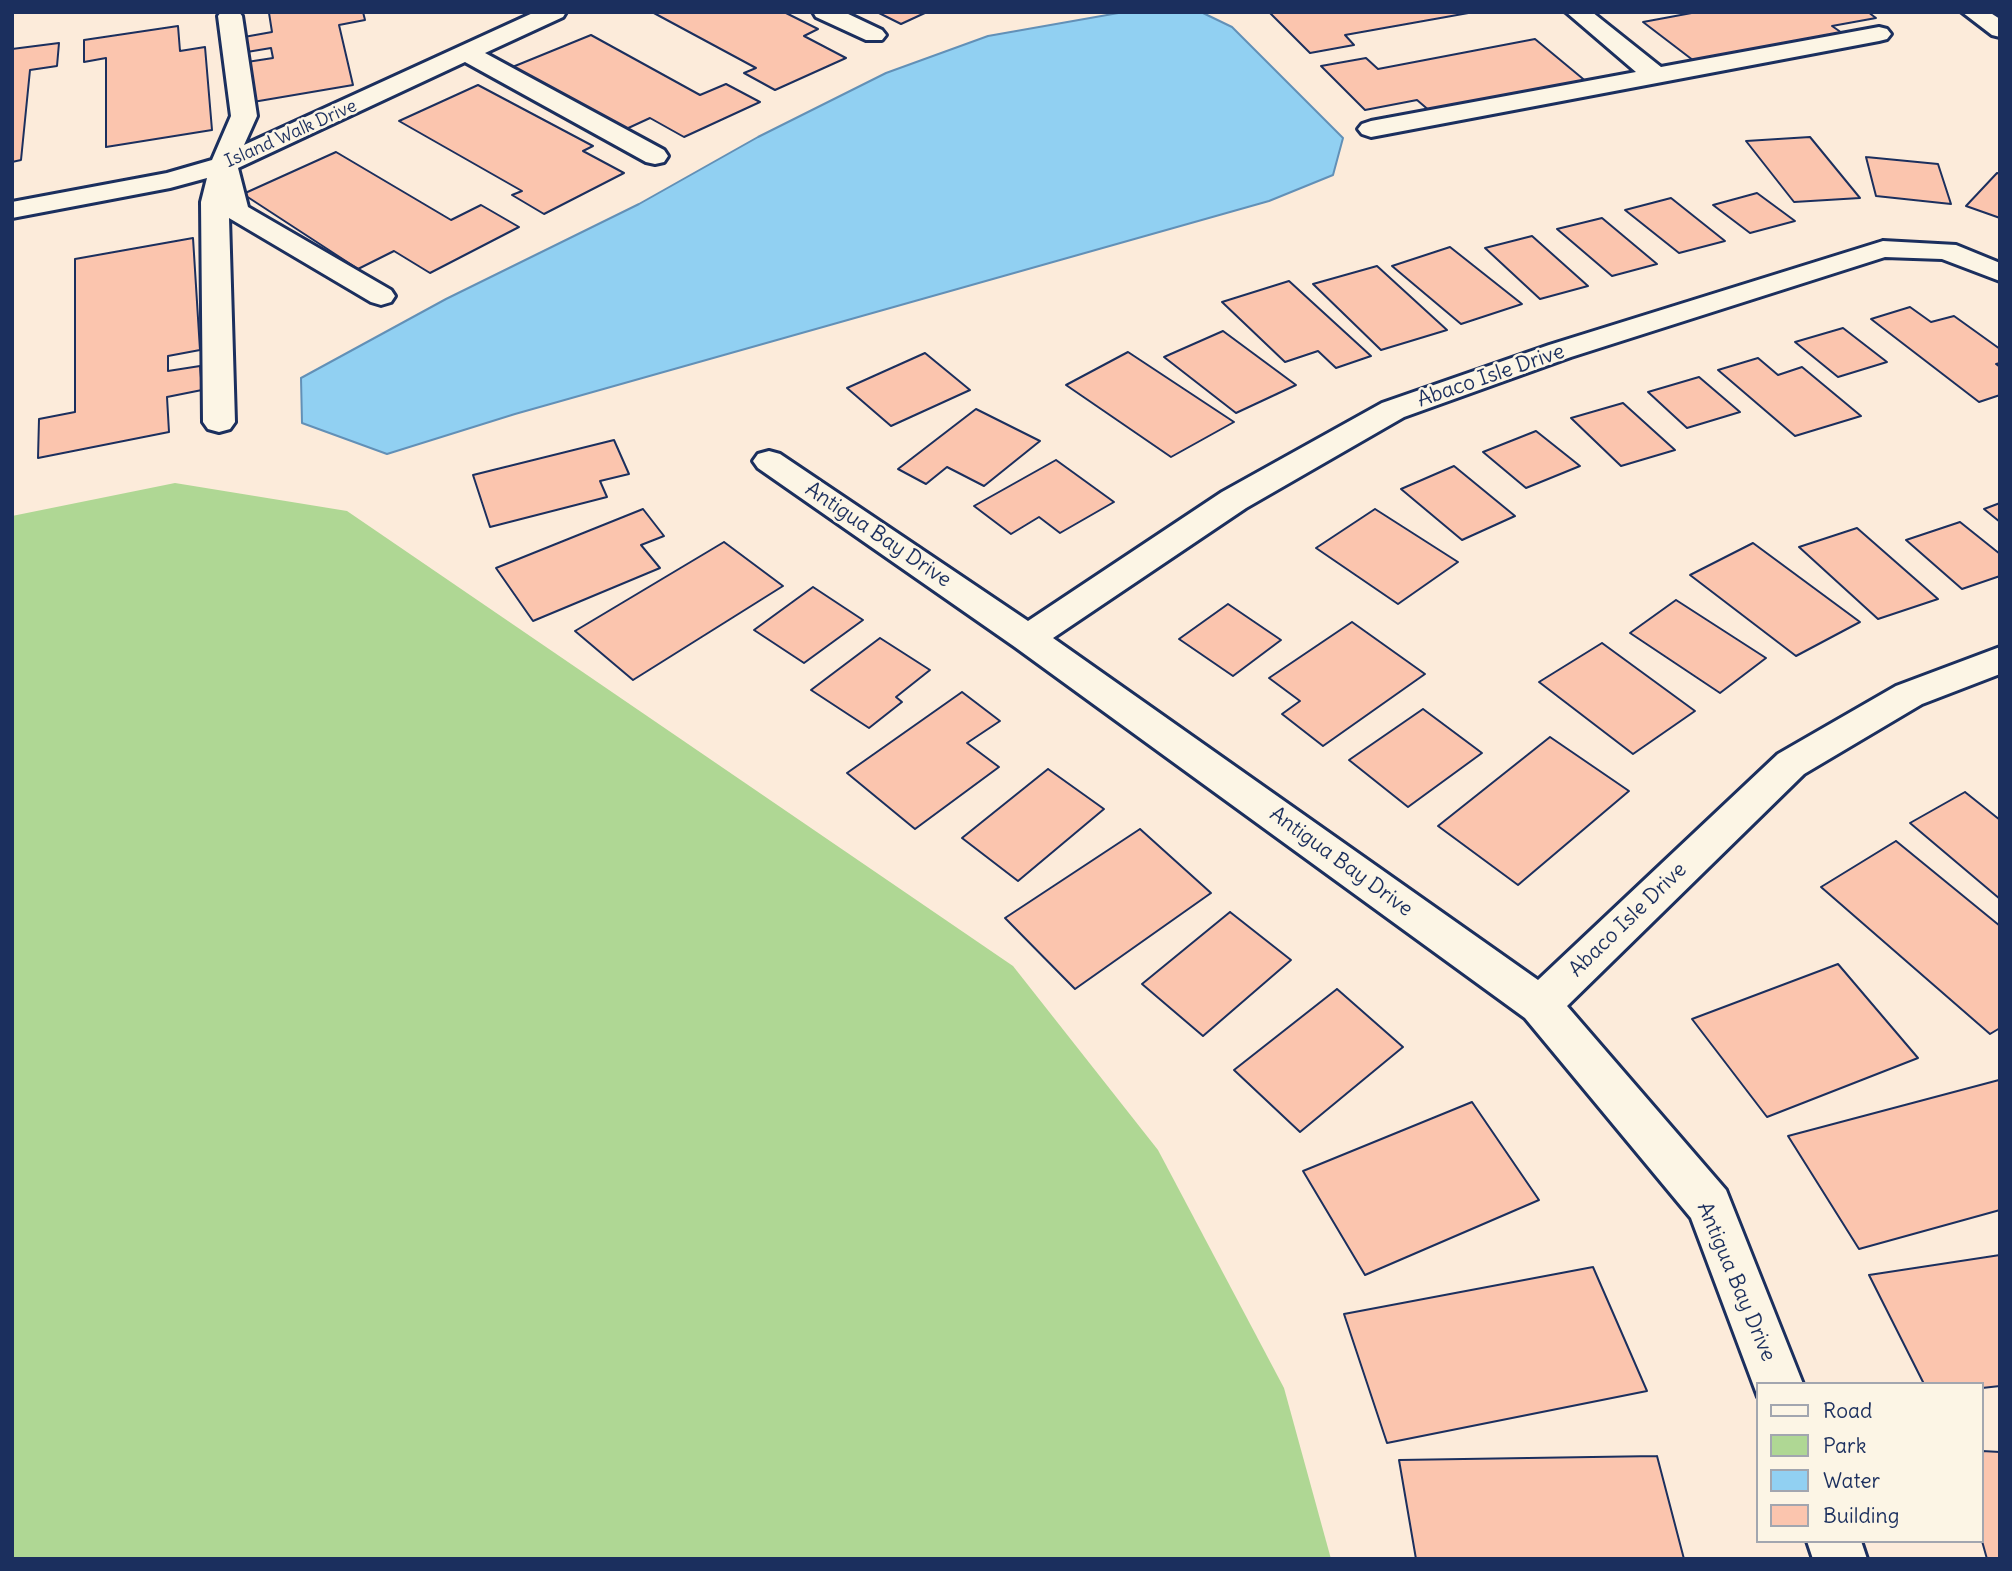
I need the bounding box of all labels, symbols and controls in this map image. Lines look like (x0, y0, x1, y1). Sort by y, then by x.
street label: Island Walk Drive (222, 95, 360, 173)
street label: Abaco Isle Drive (1414, 339, 1568, 413)
street label: Antigua Bay Drive (800, 477, 956, 593)
street label: Antigua Bay Drive (1265, 802, 1417, 922)
street label: Abaco Isle Drive (1564, 858, 1692, 982)
street label: Antigua Bay Drive (1691, 1199, 1781, 1365)
legend (1756, 1382, 1984, 1543)
text: Road (1823, 1397, 1872, 1424)
text: Park (1823, 1432, 1866, 1459)
text: Water (1823, 1467, 1880, 1494)
text: Building (1823, 1502, 1899, 1529)

